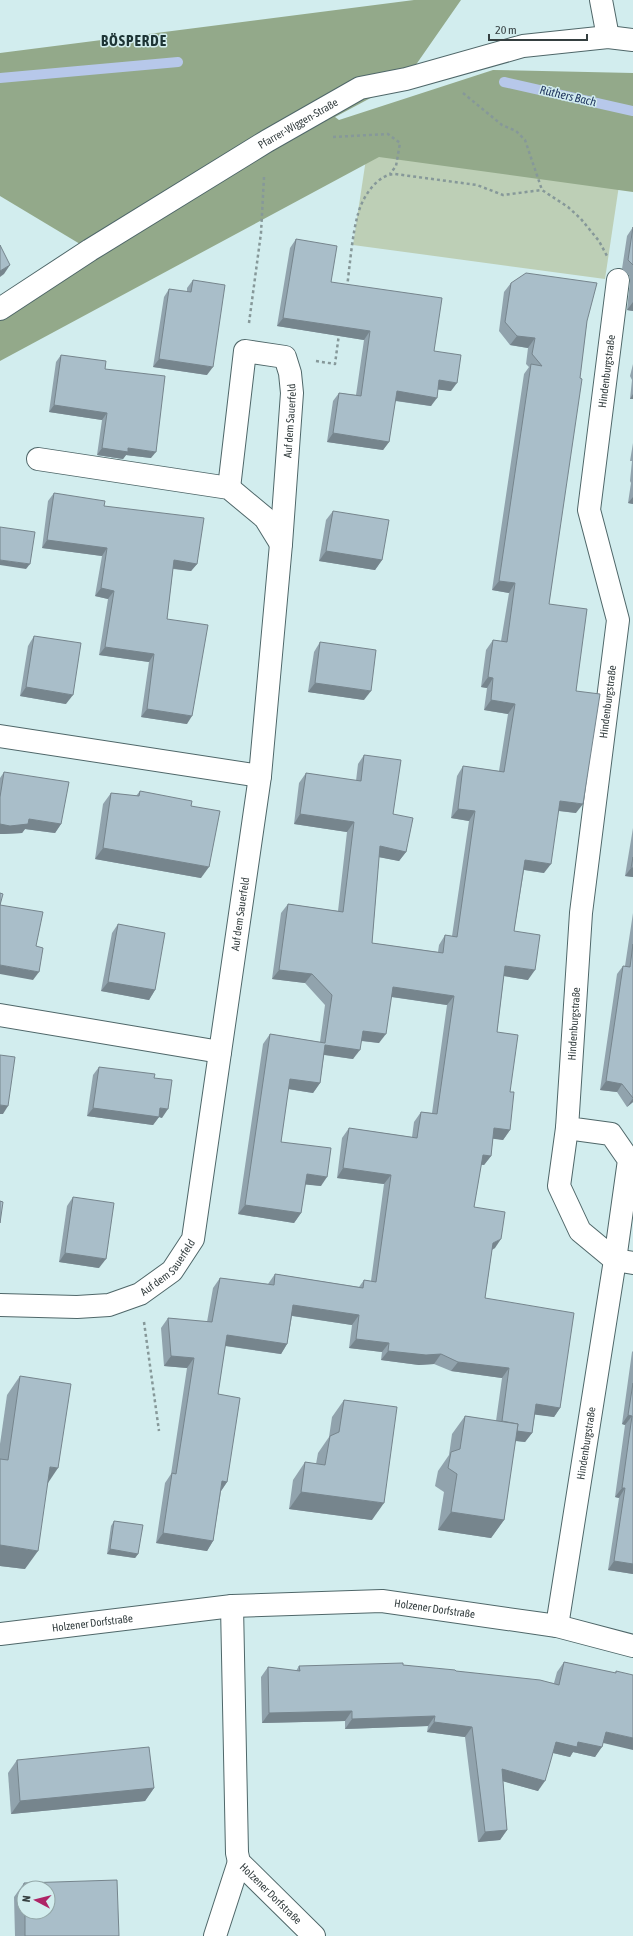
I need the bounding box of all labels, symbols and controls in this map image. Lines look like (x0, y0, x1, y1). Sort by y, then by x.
scale bar (489, 16, 587, 42)
text: 20 m (495, 23, 517, 37)
district label: BÖSPERDE (101, 32, 167, 49)
water label: Rüthers Bach (538, 83, 598, 109)
street label: Pfarrer-Wiggen-Straße (256, 96, 340, 151)
street label: Hindenburgstraße (596, 334, 617, 408)
street label: Auf dem Sauerfeld (281, 383, 298, 458)
street label: Hindenburgstraße (597, 665, 618, 739)
street label: Auf dem Sauerfeld (229, 876, 251, 952)
street label: Hindenburgstraße (565, 987, 582, 1061)
street label: Auf dem Sauerfeld (138, 1237, 197, 1298)
street label: Hindenburgstraße (574, 1406, 598, 1480)
street label: Holzener Dorfstraße (394, 1597, 476, 1620)
street label: Holzener Dorfstraße (51, 1612, 133, 1634)
street label: Holzener Dorfstraße (238, 1861, 304, 1926)
north arrow (16, 1880, 56, 1920)
text: N (20, 1895, 32, 1903)

